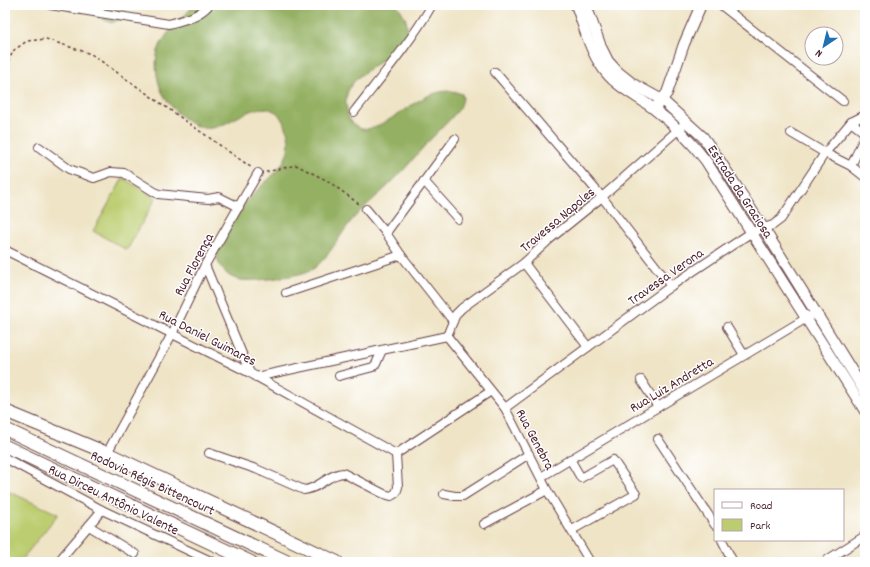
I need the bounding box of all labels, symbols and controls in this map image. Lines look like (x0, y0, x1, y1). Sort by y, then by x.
north arrow (804, 26, 844, 66)
text: N (812, 44, 826, 61)
street label: Estrada da Graciosa (702, 142, 777, 243)
street label: Travessa Napoles (516, 183, 600, 258)
street label: Rua Florença (170, 230, 220, 300)
street label: Travessa Verona (624, 244, 708, 311)
street label: Rua Daniel Guimares (155, 306, 259, 372)
street label: Rua Luiz Andretta (626, 353, 718, 419)
street label: Rua Genebra (510, 406, 559, 474)
street label: Rodovia Régis Bittencourt (87, 446, 218, 521)
street label: Rua Dirceu Antônio Valente (44, 460, 182, 541)
legend (714, 489, 844, 541)
text: Road (750, 498, 772, 515)
text: Park (750, 518, 771, 535)

